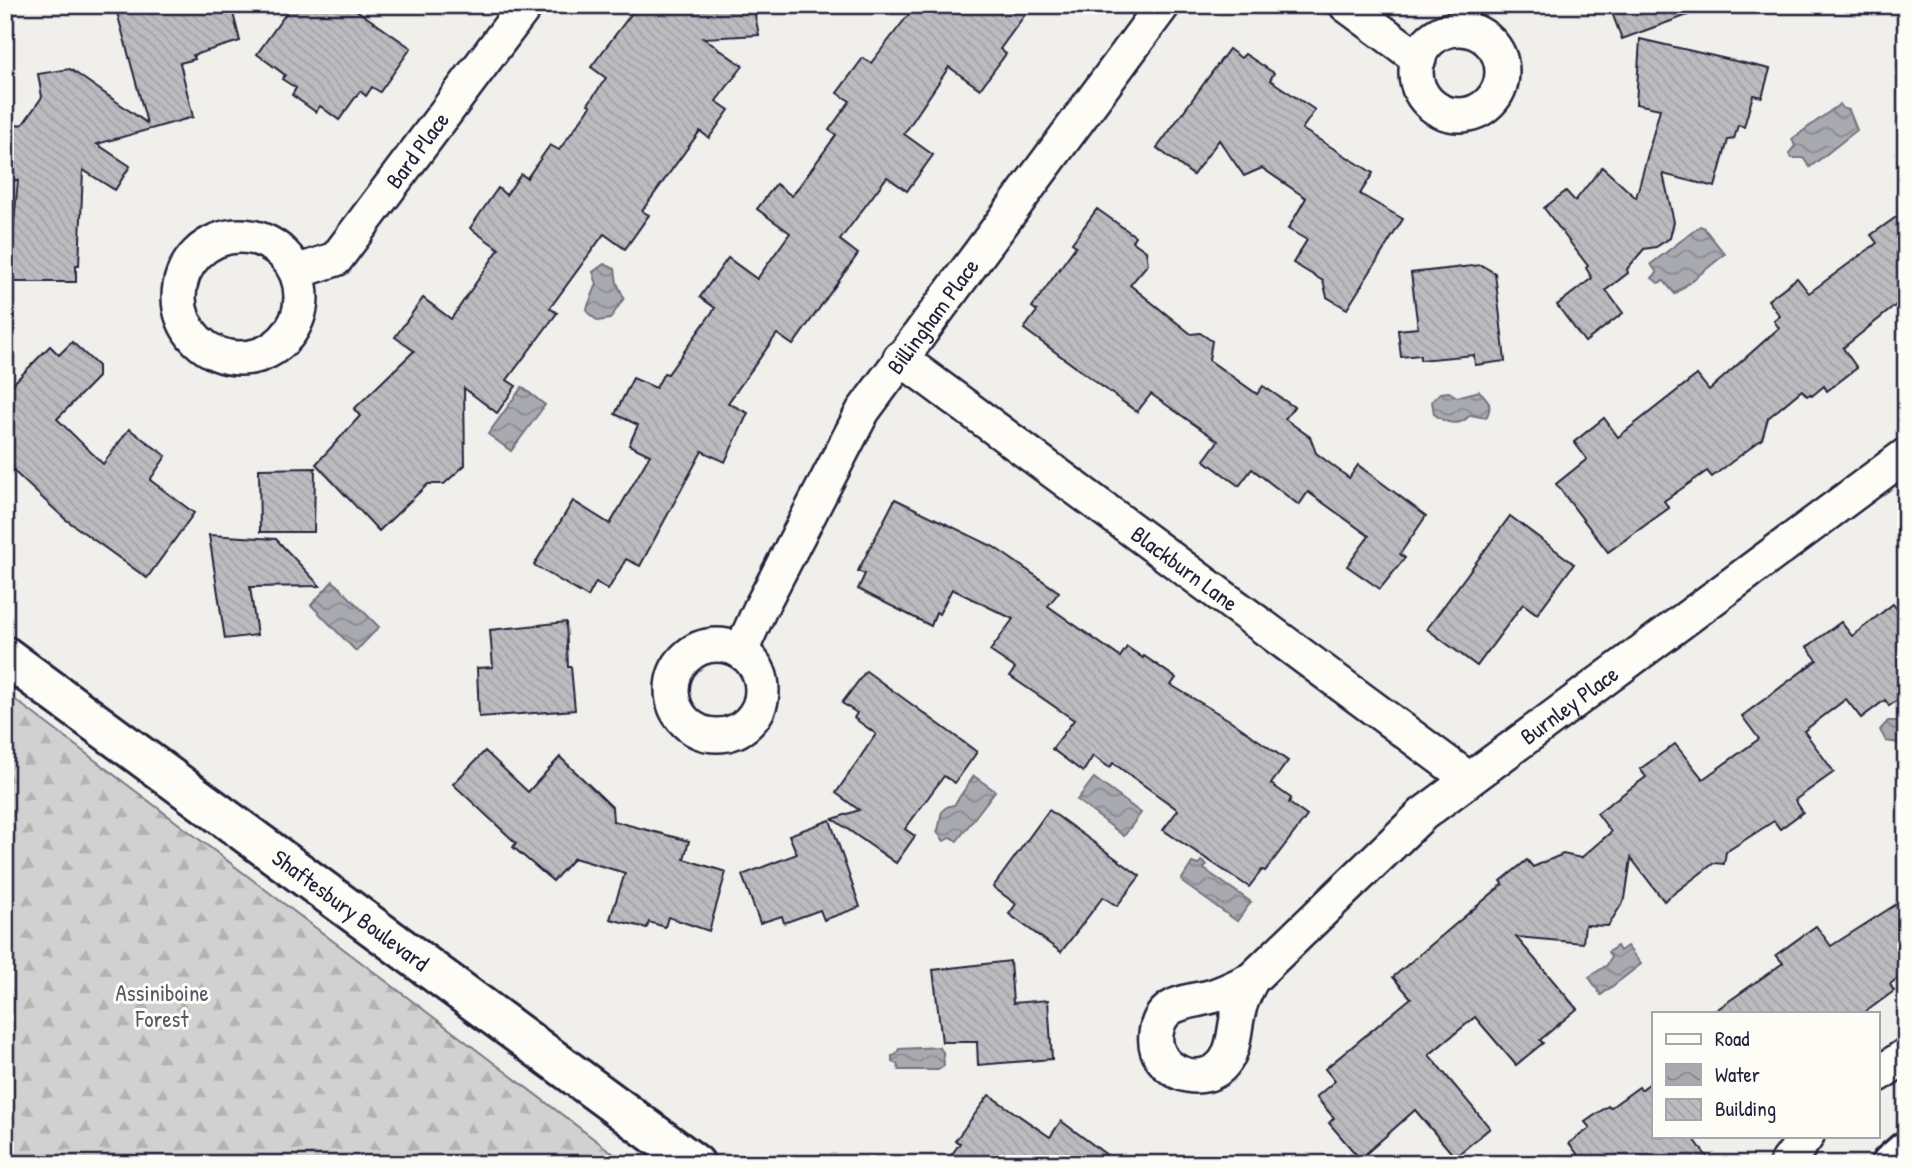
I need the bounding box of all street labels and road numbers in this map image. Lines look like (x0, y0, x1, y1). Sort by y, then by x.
street label: Bard Place (378, 105, 456, 194)
street label: Billingham Place (880, 252, 986, 380)
street label: Blackburn Lane (1125, 518, 1245, 618)
street label: Burnley Place (1514, 658, 1624, 751)
street label: Shaftesbury Boulevard (266, 842, 435, 978)

